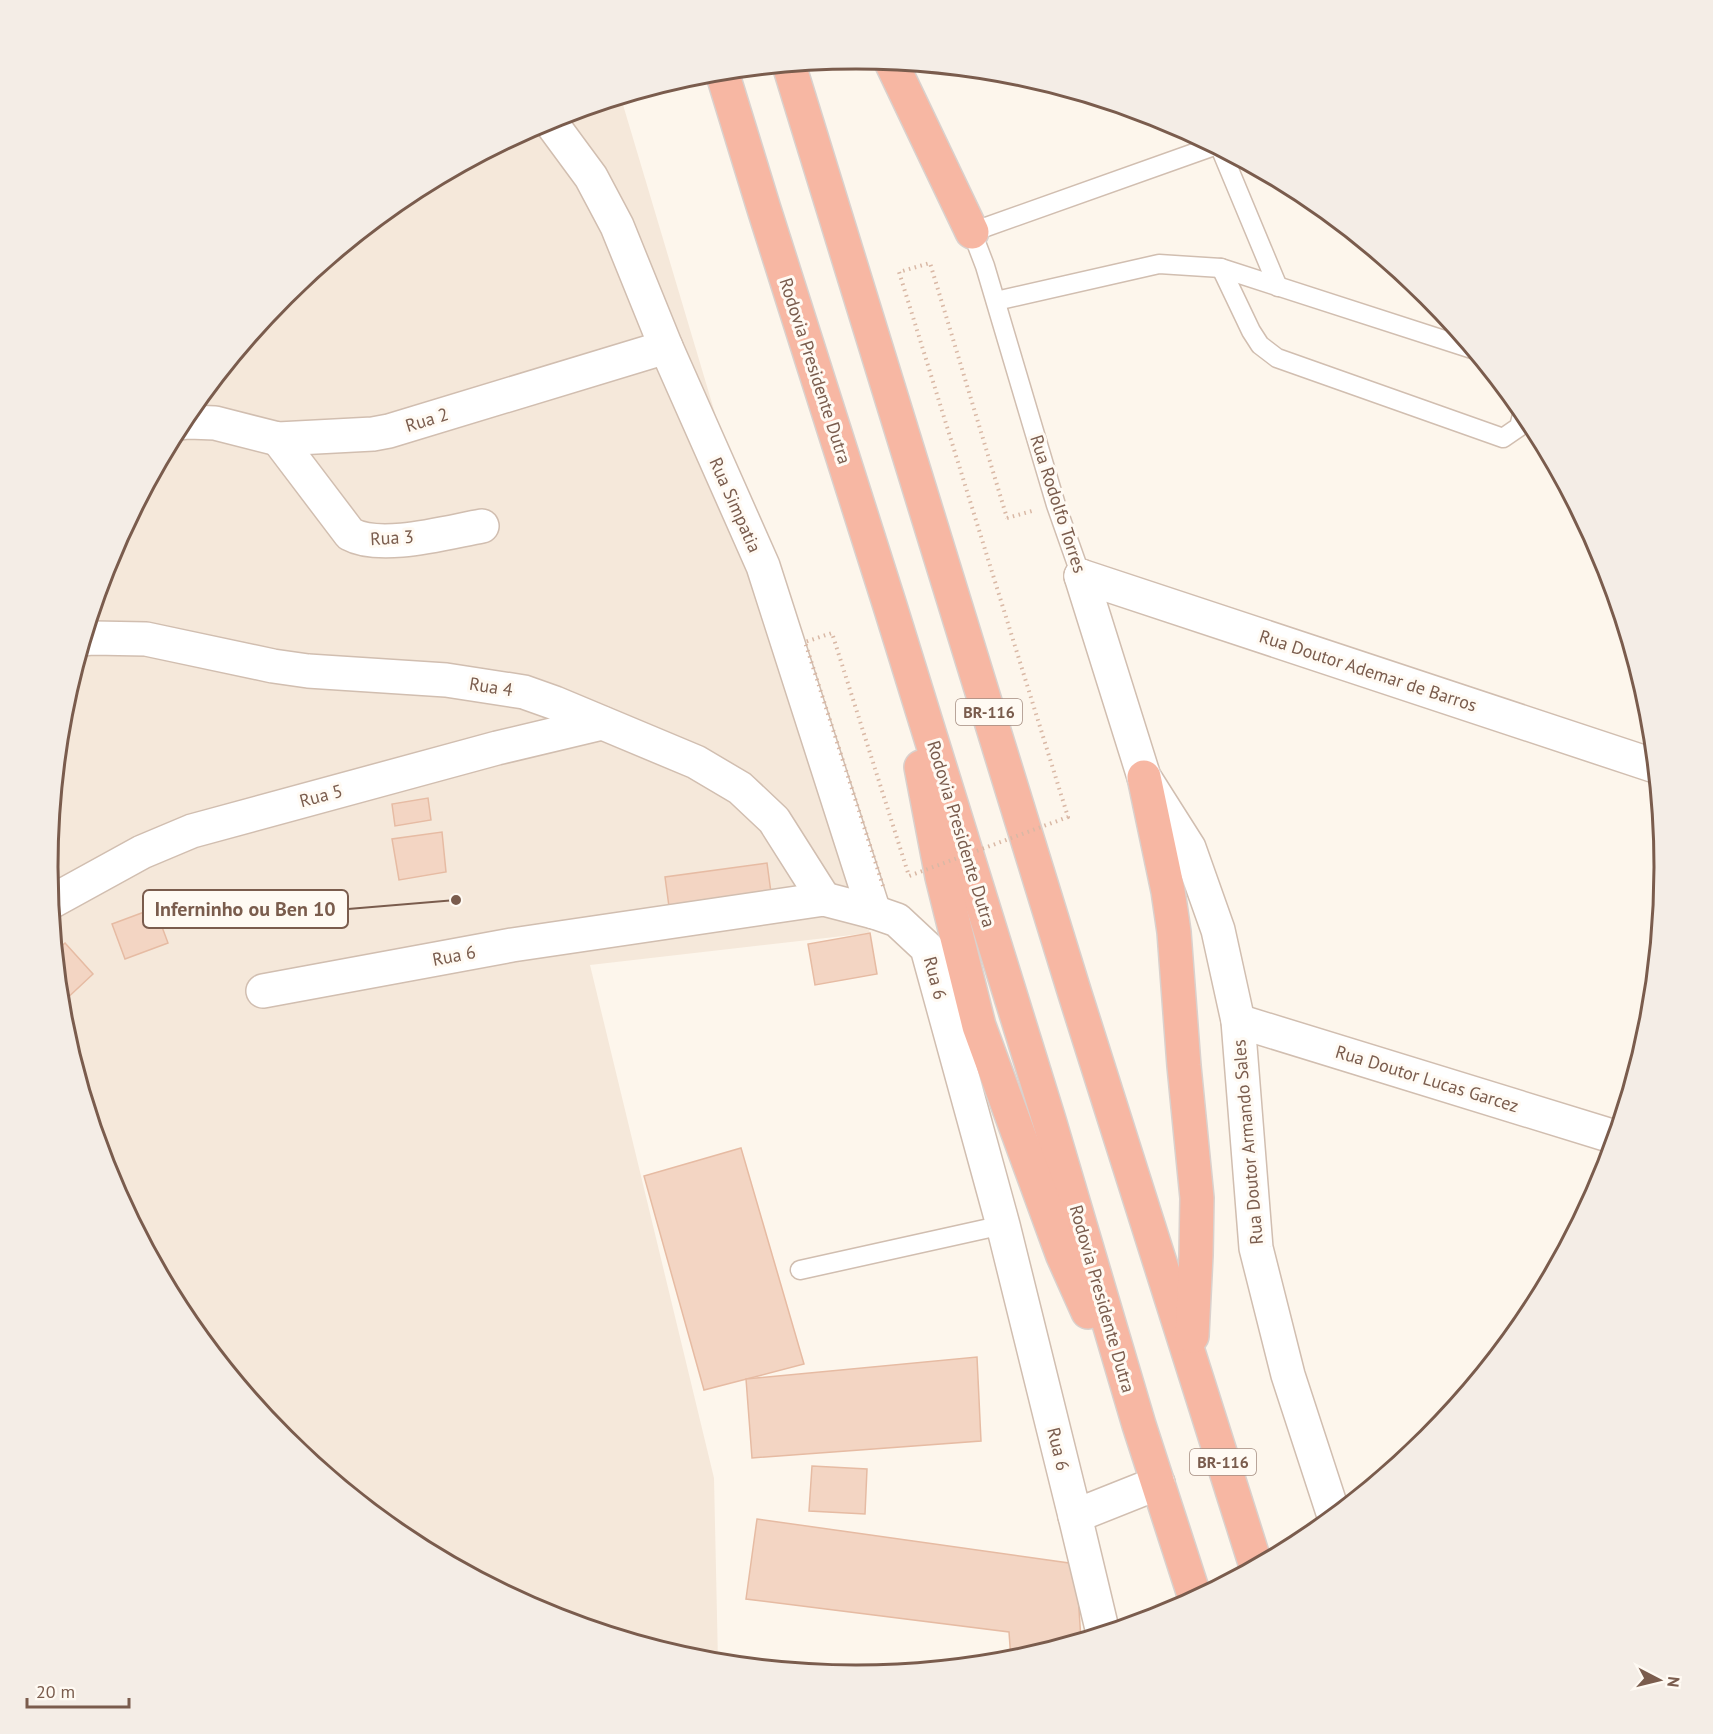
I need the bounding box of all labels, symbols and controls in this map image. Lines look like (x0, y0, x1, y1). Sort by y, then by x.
street label: Rodovia Presidente Dutra (775, 275, 856, 467)
street label: Rua 2 (403, 402, 451, 437)
street label: Rua Rodolfo Torres (1025, 432, 1092, 576)
street label: Rua Simpatia (704, 454, 767, 556)
street label: Rua 3 (370, 525, 414, 550)
street label: Rua Doutor Ademar de Barros (1256, 624, 1480, 717)
street label: Rua 4 (468, 672, 515, 701)
road number: BR-116 (956, 699, 1022, 725)
street label: Rodovia Presidente Dutra (922, 738, 1001, 930)
street label: Rua 5 (297, 779, 345, 812)
callout: Inferninho ou Ben 10 (143, 890, 348, 928)
text: Inferninho ou Ben 10 (154, 896, 336, 922)
street label: Rua 6 (430, 940, 478, 971)
street label: Rua 6 (919, 954, 952, 1002)
street label: Rua Doutor Armando Sales (1227, 1039, 1268, 1245)
street label: Rua Doutor Lucas Garcez (1333, 1040, 1522, 1117)
street label: Rodovia Presidente Dutra (1065, 1202, 1140, 1395)
street label: Rua 6 (1042, 1425, 1075, 1473)
road number: BR-116 (1190, 1449, 1256, 1475)
north arrow (1629, 1650, 1689, 1710)
scale bar (27, 1671, 129, 1709)
text: N (1663, 1675, 1684, 1688)
text: 20 m (36, 1680, 75, 1703)

